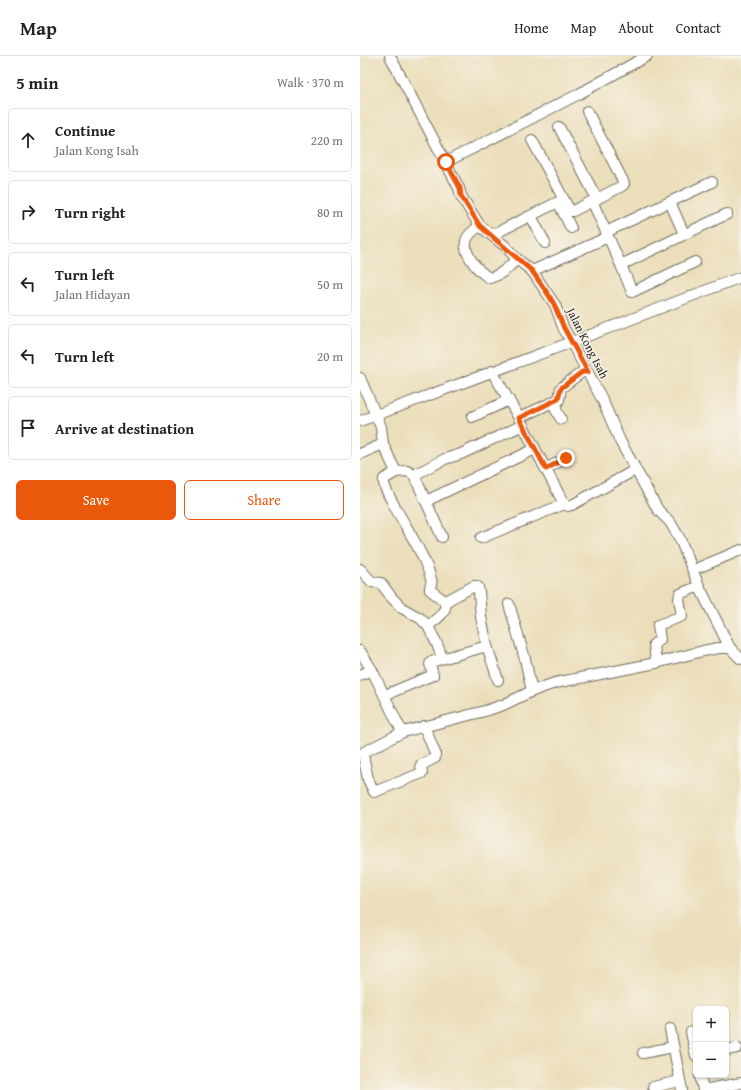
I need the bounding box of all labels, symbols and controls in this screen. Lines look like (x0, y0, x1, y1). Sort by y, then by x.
text: Map (20, 14, 57, 42)
text: Home (514, 18, 549, 38)
text: Map (571, 18, 596, 38)
text: About (618, 18, 654, 38)
text: Contact (676, 18, 721, 38)
text: 5 min (16, 70, 58, 95)
text: Walk · 370 m (277, 73, 344, 92)
text: Continue (55, 120, 116, 141)
icon: ahead (17, 129, 39, 151)
text: 220 m (311, 131, 343, 150)
text: Jalan Kong Isah (55, 141, 139, 160)
route start (437, 153, 455, 171)
icon: right (17, 201, 39, 223)
text: Turn right (55, 202, 126, 223)
text: 80 m (317, 203, 343, 222)
text: Turn left (55, 264, 114, 285)
icon: left (17, 273, 39, 295)
text: 50 m (317, 275, 343, 294)
text: Jalan Hidayan (55, 285, 130, 304)
street label: Jalan Kong Isah (562, 303, 613, 382)
icon: left (17, 345, 39, 367)
text: Turn left (55, 346, 114, 367)
text: 20 m (317, 347, 343, 366)
icon: arrive (17, 417, 39, 439)
text: Arrive at destination (55, 418, 194, 439)
route end (557, 449, 575, 467)
button: Save (16, 480, 176, 520)
button: Share (184, 480, 344, 520)
map controls (693, 1006, 729, 1078)
button: + (693, 1006, 729, 1042)
button: − (693, 1042, 729, 1078)

